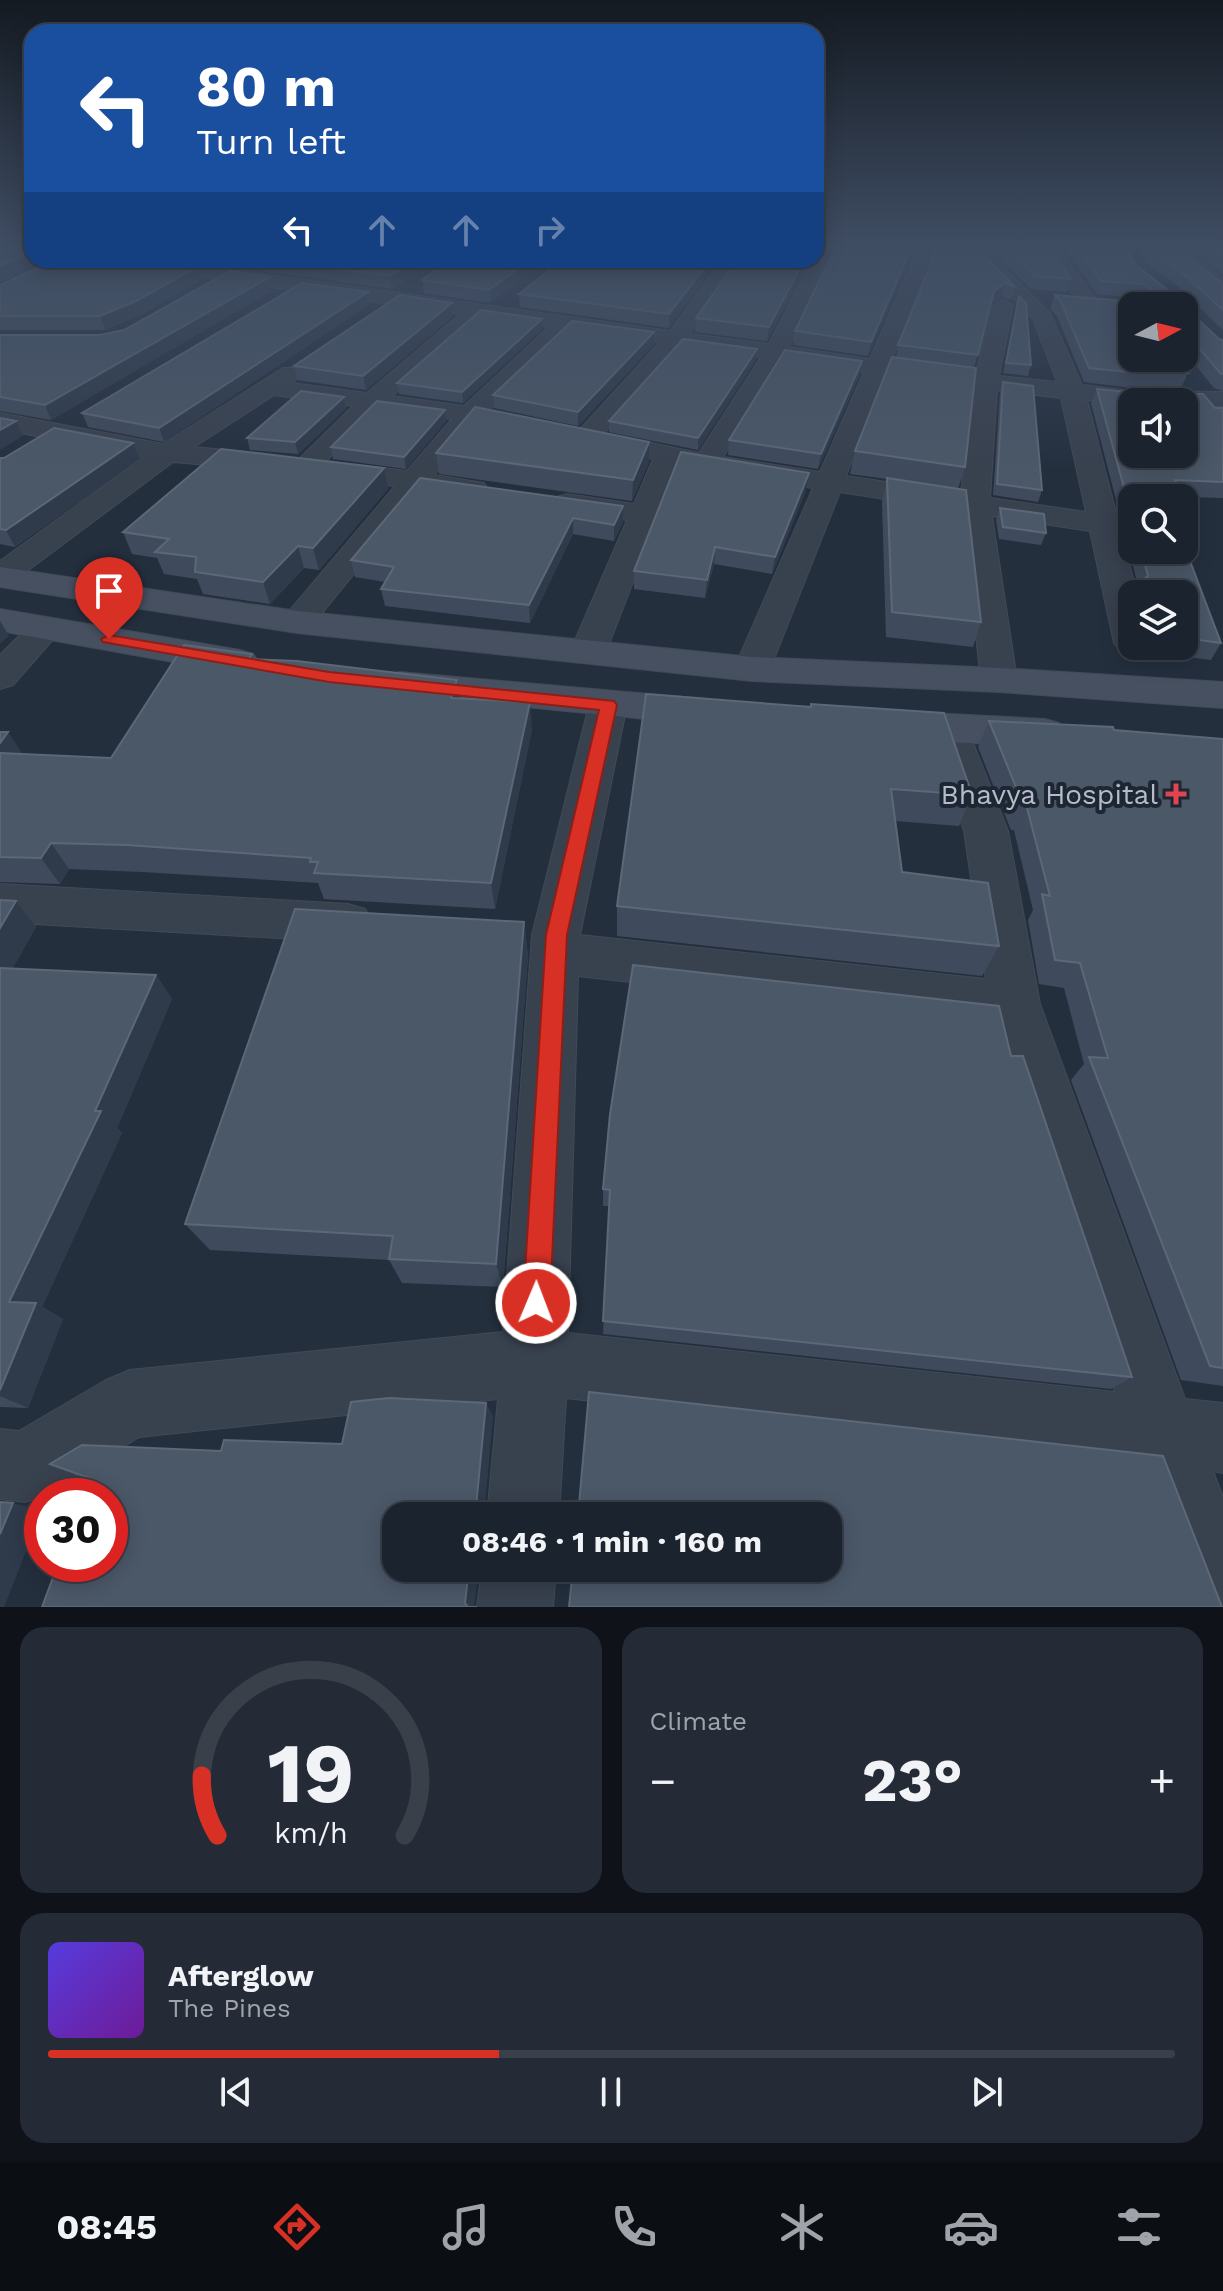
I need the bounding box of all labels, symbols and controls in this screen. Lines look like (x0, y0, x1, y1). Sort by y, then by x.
text: 80 m (196, 54, 336, 120)
icon: left (64, 56, 168, 160)
text: Turn left (196, 121, 346, 163)
icon: left (276, 208, 320, 252)
icon: ahead (360, 208, 404, 252)
icon: ahead (444, 208, 488, 252)
icon: right (528, 208, 572, 252)
north arrow (1118, 292, 1198, 372)
map controls (1118, 292, 1198, 660)
button: sound (1118, 388, 1198, 468)
button: search (1118, 484, 1198, 564)
pin (75, 557, 143, 639)
icon: arrive (87, 569, 131, 613)
button: layers (1118, 580, 1198, 660)
place label: Bhavya Hospital (941, 778, 1158, 811)
marker: Bhavya Hospital (1165, 783, 1187, 805)
position arrow (494, 1261, 578, 1345)
speed limit sign: 30 (24, 1478, 128, 1582)
text: 08:46 · 1 min · 160 m (462, 1524, 762, 1559)
text: Climate (650, 1706, 747, 1736)
text: 19 (267, 1725, 354, 1822)
text: 23° (862, 1745, 963, 1816)
text: − (650, 1755, 676, 1807)
text: + (1148, 1755, 1175, 1807)
text: km/h (274, 1816, 348, 1850)
text: Afterglow (168, 1958, 314, 1993)
text: The Pines (168, 1993, 291, 2023)
icon: previous (214, 2070, 258, 2114)
icon: pause (589, 2070, 633, 2114)
icon: next (965, 2070, 1009, 2114)
icon: directions (269, 2199, 325, 2255)
icon: music (438, 2199, 494, 2255)
icon: phone (606, 2199, 662, 2255)
icon: climate (774, 2199, 830, 2255)
icon: car (943, 2199, 999, 2255)
icon: filters (1111, 2199, 1167, 2255)
text: 08:45 (56, 2206, 157, 2248)

